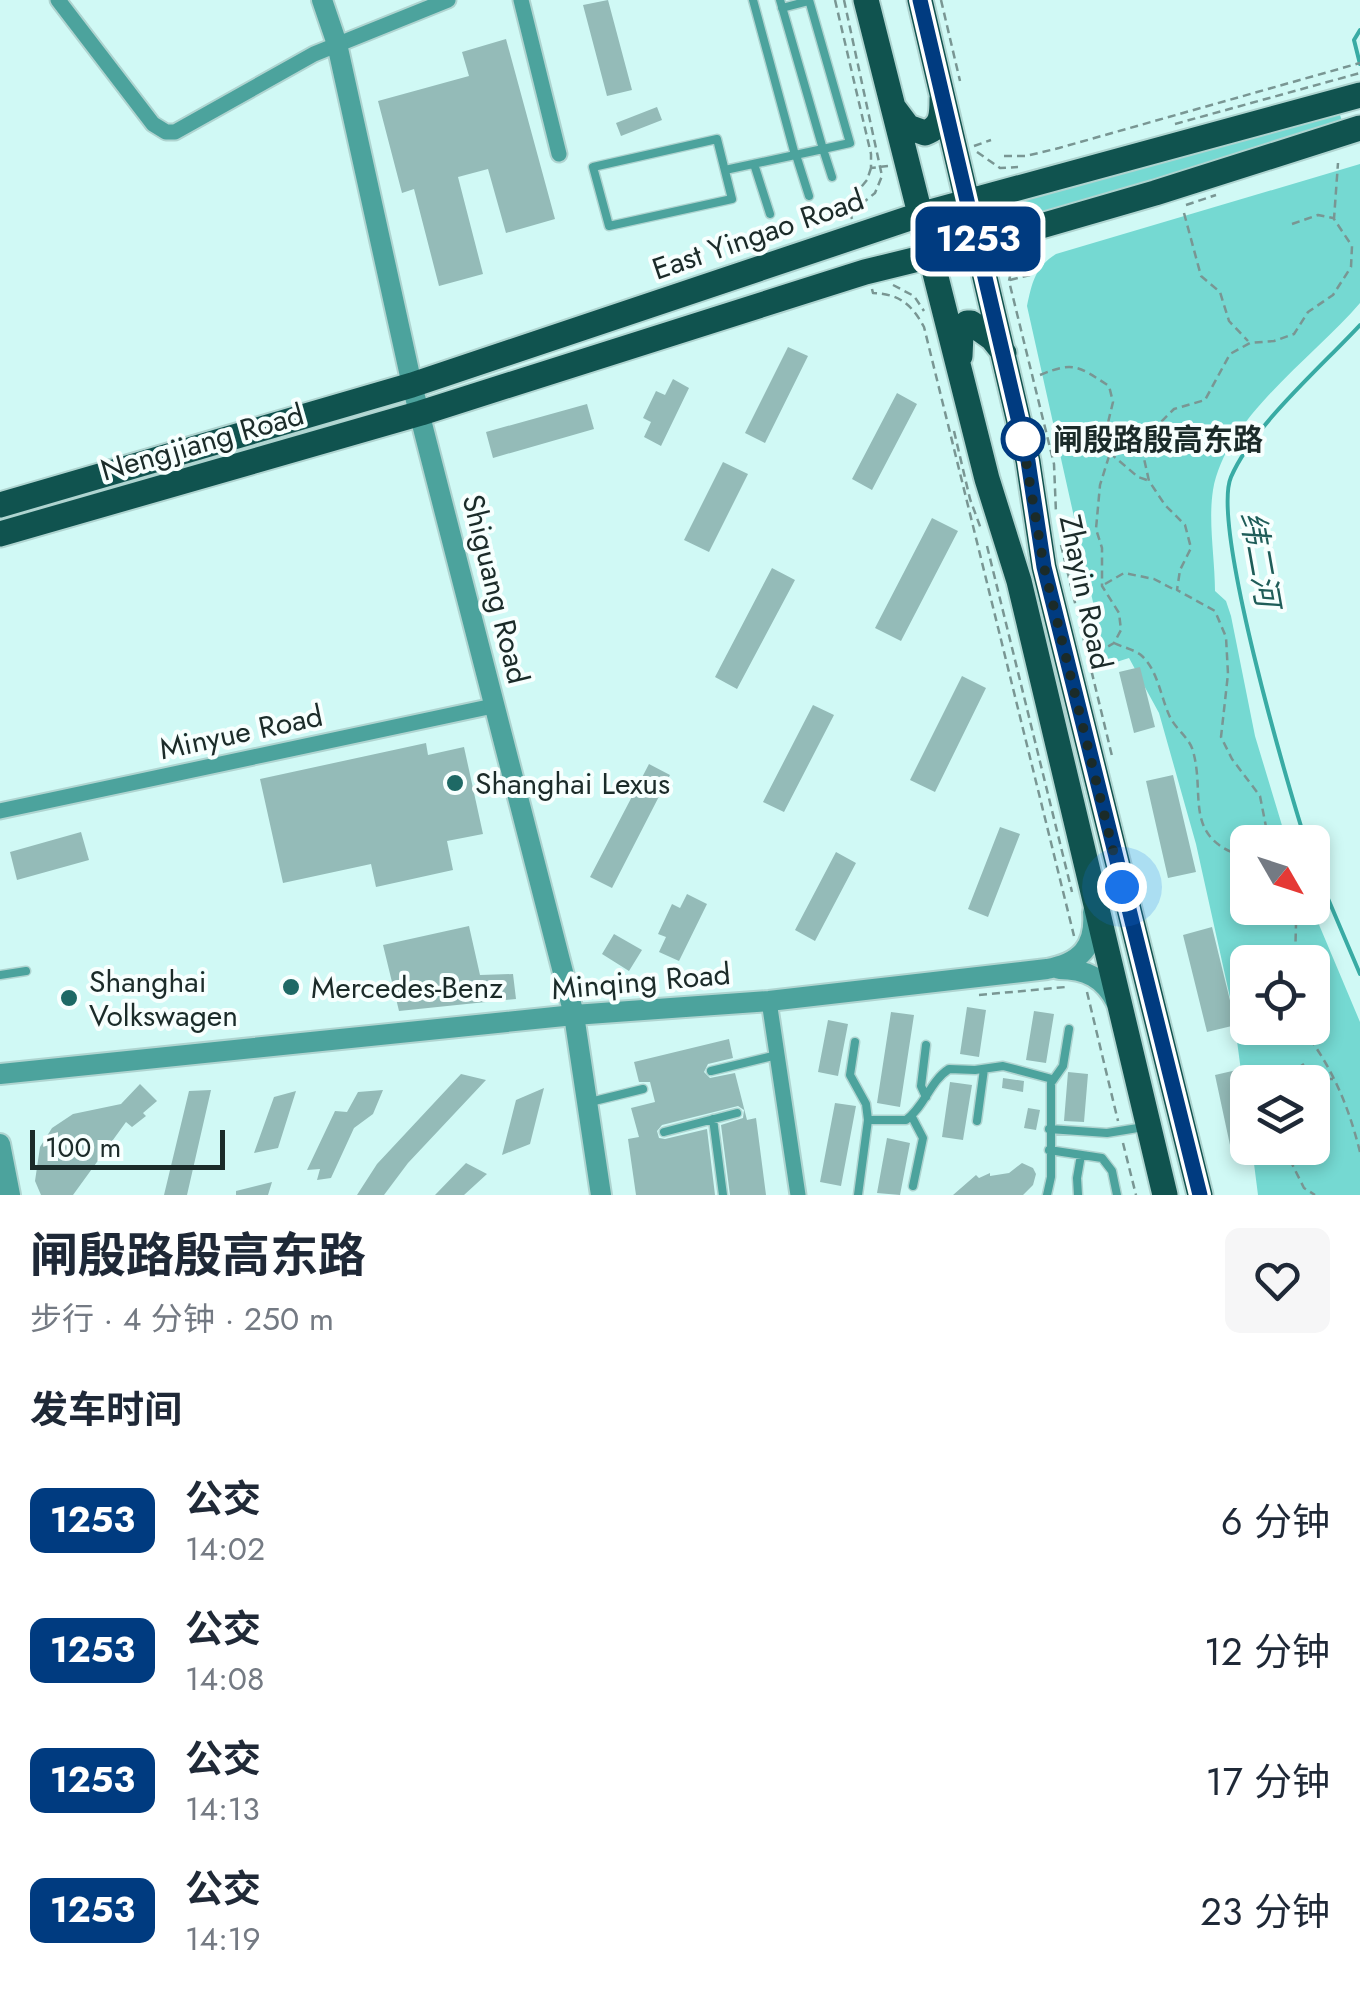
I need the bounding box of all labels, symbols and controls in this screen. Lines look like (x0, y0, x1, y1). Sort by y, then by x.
street label: East Yingao Road (646, 178, 870, 290)
line badge: 1253 (908, 206, 1048, 272)
text: 1253 (935, 214, 1021, 264)
street label: Nengjiang Road (95, 392, 309, 492)
marker: 闸殷路殷高东路 (1002, 418, 1044, 460)
place label: 闸殷路殷高东路 (1053, 418, 1263, 461)
street label: Shiguang Road (452, 490, 540, 688)
water label: 纬二河 (1229, 508, 1292, 616)
street label: Zhayin Road (1049, 511, 1123, 673)
street label: Minyue Road (155, 694, 327, 770)
place label: Shanghai Lexus (475, 762, 670, 805)
marker: Shanghai Lexus (444, 772, 466, 794)
north arrow (1230, 825, 1330, 925)
map controls (1230, 825, 1330, 1165)
your location (1097, 862, 1147, 912)
button: locate (1230, 945, 1330, 1045)
street label: Minqing Road (550, 952, 732, 1010)
place label: Shanghai Volkswagen (89, 960, 238, 1037)
place label: Mercedes-Benz (311, 966, 503, 1009)
marker: Mercedes-Benz (280, 976, 302, 998)
marker: Shanghai Volkswagen (58, 987, 80, 1009)
button: layers (1230, 1065, 1330, 1165)
scale bar (30, 1125, 225, 1170)
text: 100 m (45, 1127, 121, 1168)
text: 闸殷路殷高东路 (30, 1221, 366, 1290)
button: heart (1225, 1228, 1330, 1333)
text: 步行 · 4 分钟 · 250 m (30, 1296, 334, 1342)
text: 发车时间 (30, 1382, 182, 1437)
text: 公交 (185, 1471, 261, 1526)
text: 6 分钟 (1221, 1494, 1330, 1549)
text: 1253 (50, 1495, 135, 1545)
text: 14:02 (185, 1526, 265, 1572)
text: 公交 (185, 1601, 261, 1656)
text: 12 分钟 (1204, 1624, 1330, 1679)
text: 1253 (50, 1625, 135, 1675)
text: 14:08 (185, 1656, 264, 1702)
text: 公交 (185, 1731, 261, 1786)
text: 17 分钟 (1206, 1754, 1330, 1809)
text: 1253 (50, 1755, 135, 1805)
text: 14:13 (185, 1786, 260, 1832)
text: 公交 (185, 1861, 261, 1916)
text: 23 分钟 (1200, 1884, 1330, 1939)
text: 1253 (50, 1885, 135, 1935)
text: 14:19 (185, 1916, 261, 1962)

